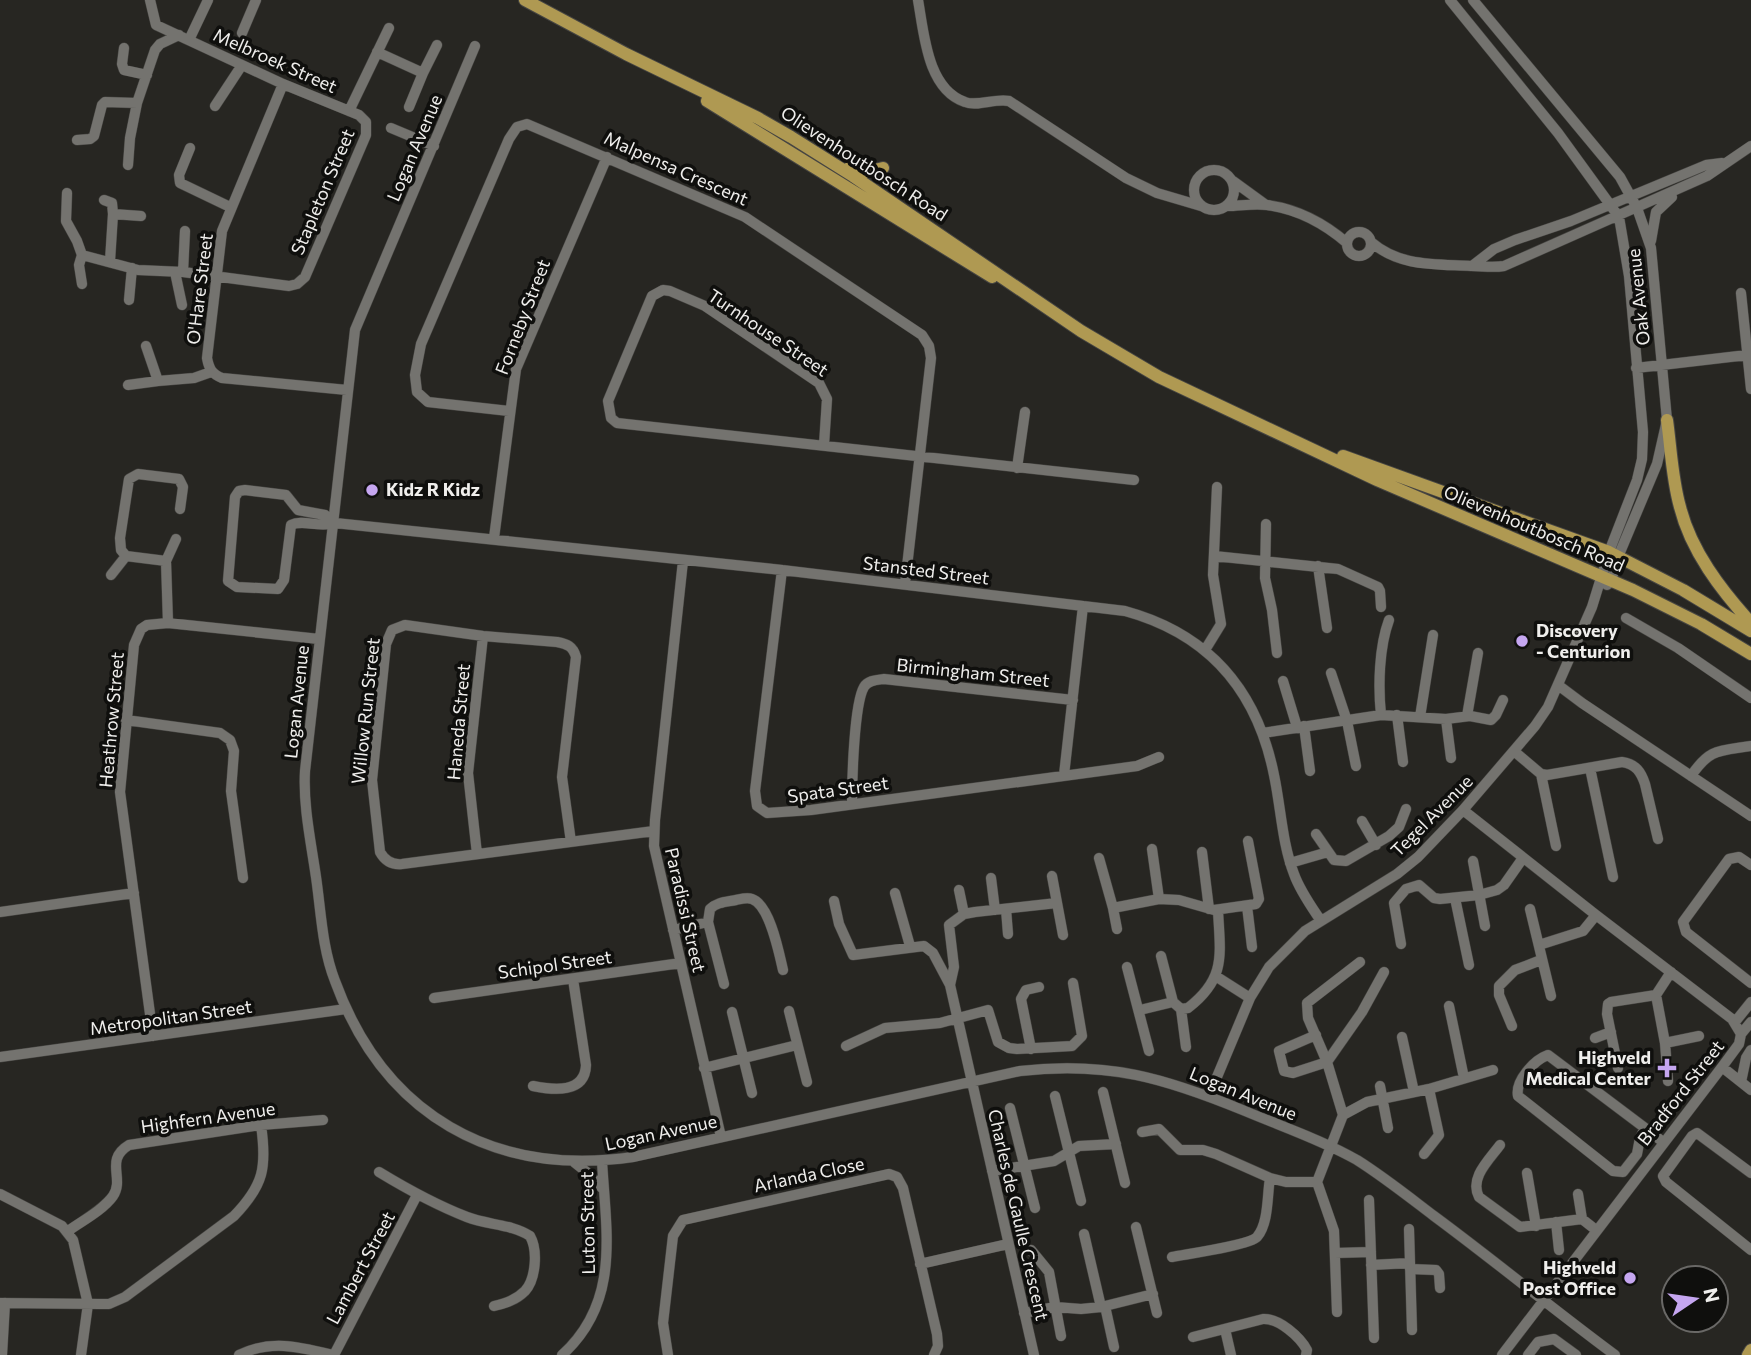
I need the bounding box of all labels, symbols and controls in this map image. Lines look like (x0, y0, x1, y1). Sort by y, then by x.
street label: Melbroek Street (210, 23, 341, 97)
street label: Logan Avenue (382, 91, 446, 204)
street label: Olievenhoutbosch Road (777, 101, 952, 225)
street label: Stapleton Street (286, 125, 358, 258)
street label: Malpensa Crescent (601, 126, 752, 210)
street label: O'Hare Street (181, 232, 217, 346)
street label: Oak Avenue (1622, 248, 1654, 347)
street label: Forneby Street (490, 256, 554, 377)
street label: Turnhouse Street (704, 284, 833, 381)
place label: Kidz R Kidz (386, 478, 480, 500)
street label: Olievenhoutbosch Road (1441, 480, 1628, 576)
marker: Kidz R Kidz (364, 482, 380, 498)
street label: Stansted Street (862, 551, 991, 589)
place label: Discovery - Centurion (1536, 619, 1631, 662)
marker: Discovery - Centurion (1514, 633, 1530, 649)
street label: Willow Run Street (346, 637, 384, 785)
street label: Logan Avenue (279, 644, 313, 760)
street label: Heathrow Street (94, 651, 128, 789)
street label: Birmingham Street (896, 653, 1051, 691)
street label: Haneda Street (442, 663, 474, 781)
street label: Tegel Avenue (1386, 770, 1477, 861)
street label: Spata Street (786, 771, 890, 807)
street label: Paradissi Street (661, 845, 711, 974)
street label: Schipol Street (497, 945, 613, 983)
street label: Metropolitan Street (88, 995, 253, 1039)
street label: Bradford Street (1632, 1035, 1728, 1149)
place label: Highveld Medical Center (1526, 1046, 1652, 1089)
marker: Highveld Medical Center (1657, 1058, 1677, 1078)
street label: Logan Avenue (1186, 1062, 1300, 1125)
street label: Highfern Avenue (139, 1097, 276, 1137)
street label: Charles de Gaulle Crescent (984, 1107, 1054, 1322)
street label: Logan Avenue (603, 1109, 719, 1155)
street label: Arlanda Close (752, 1152, 866, 1196)
street label: Luton Street (575, 1171, 599, 1275)
street label: Lambert Street (321, 1207, 399, 1328)
place label: Highveld Post Office (1523, 1256, 1616, 1299)
north arrow (1660, 1264, 1730, 1334)
marker: Highveld Post Office (1622, 1270, 1638, 1286)
text: N (1699, 1286, 1725, 1305)

